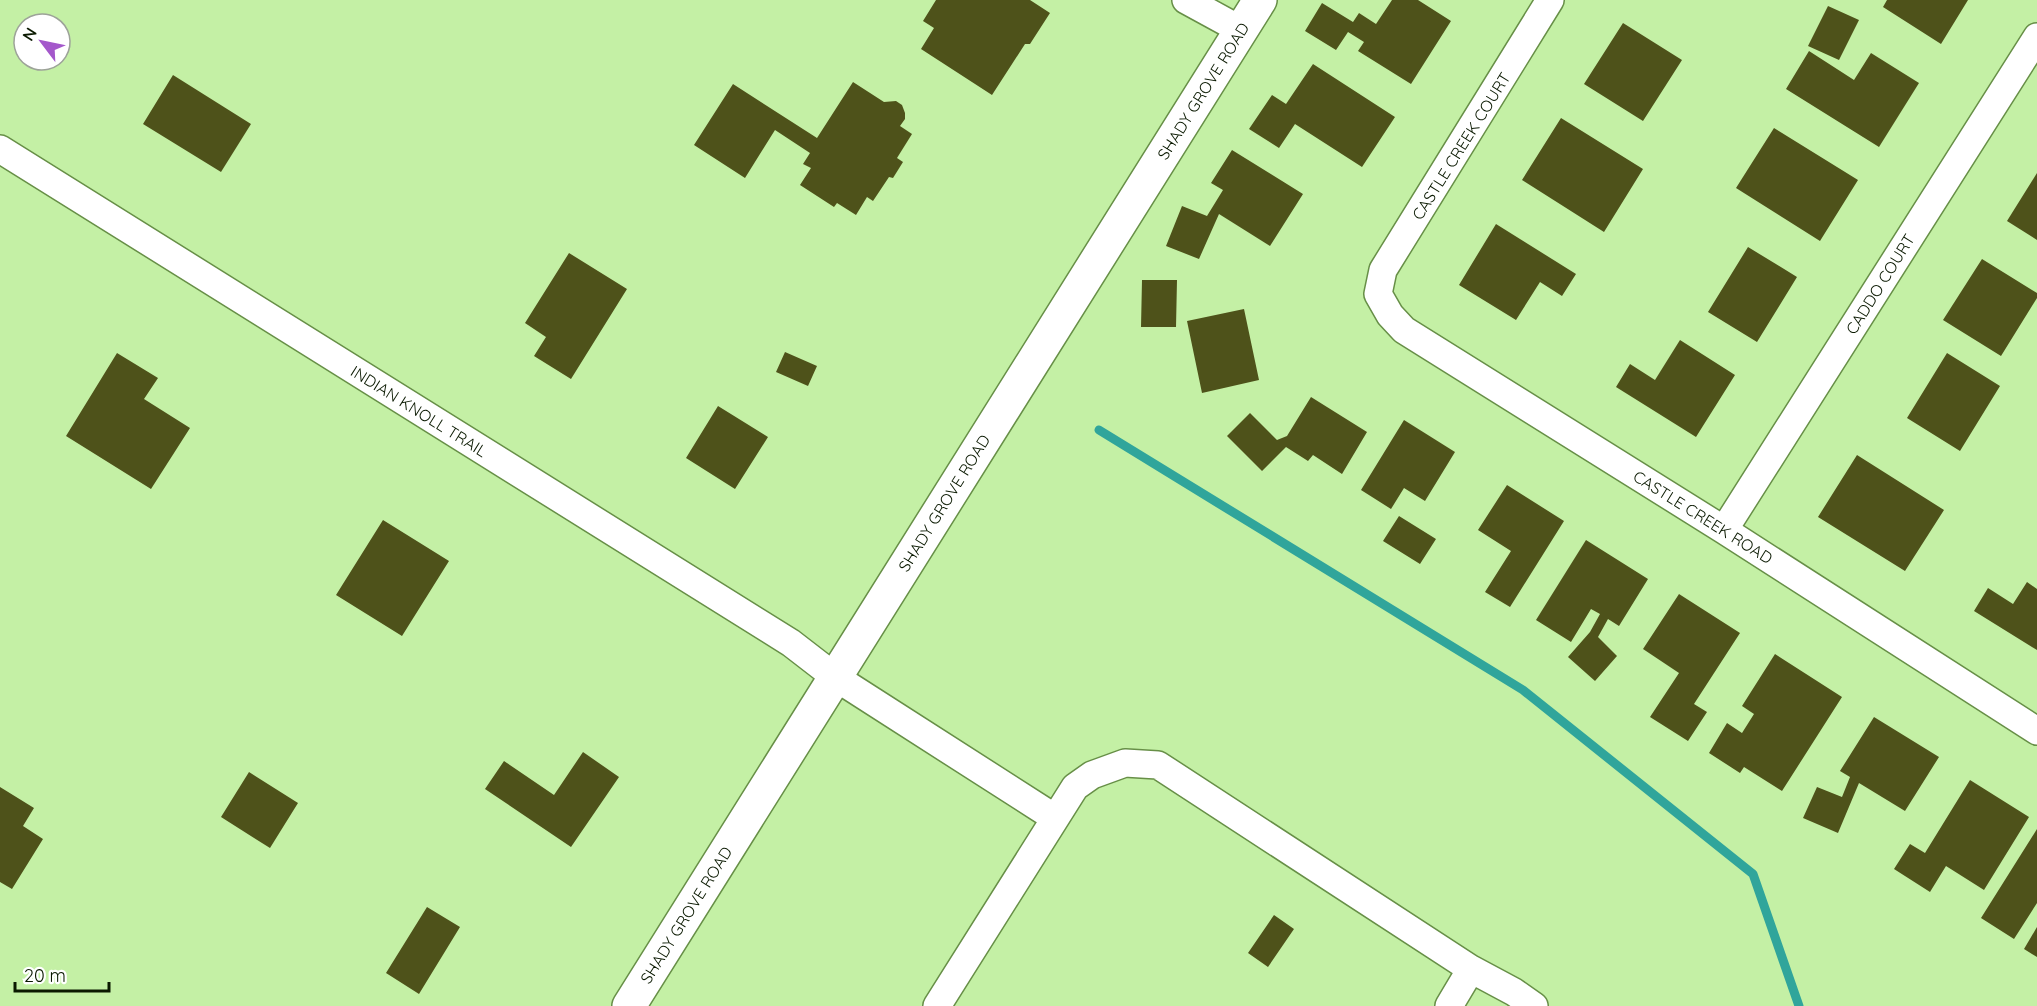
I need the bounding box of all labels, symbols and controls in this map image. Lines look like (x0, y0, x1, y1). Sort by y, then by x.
north arrow (12, 12, 72, 72)
street label: SHADY GROVE ROAD (1153, 19, 1253, 163)
text: N (18, 24, 41, 44)
street label: CASTLE CREEK COURT (1407, 68, 1515, 223)
street label: CADDO COURT (1841, 230, 1919, 338)
street label: INDIAN KNOLL TRAIL (347, 361, 491, 461)
street label: SHADY GROVE ROAD (894, 431, 994, 575)
street label: CASTLE CREEK ROAD (1630, 466, 1776, 568)
street label: SHADY GROVE ROAD (636, 843, 736, 987)
scale bar (15, 955, 110, 993)
text: 20 m (24, 964, 66, 987)

